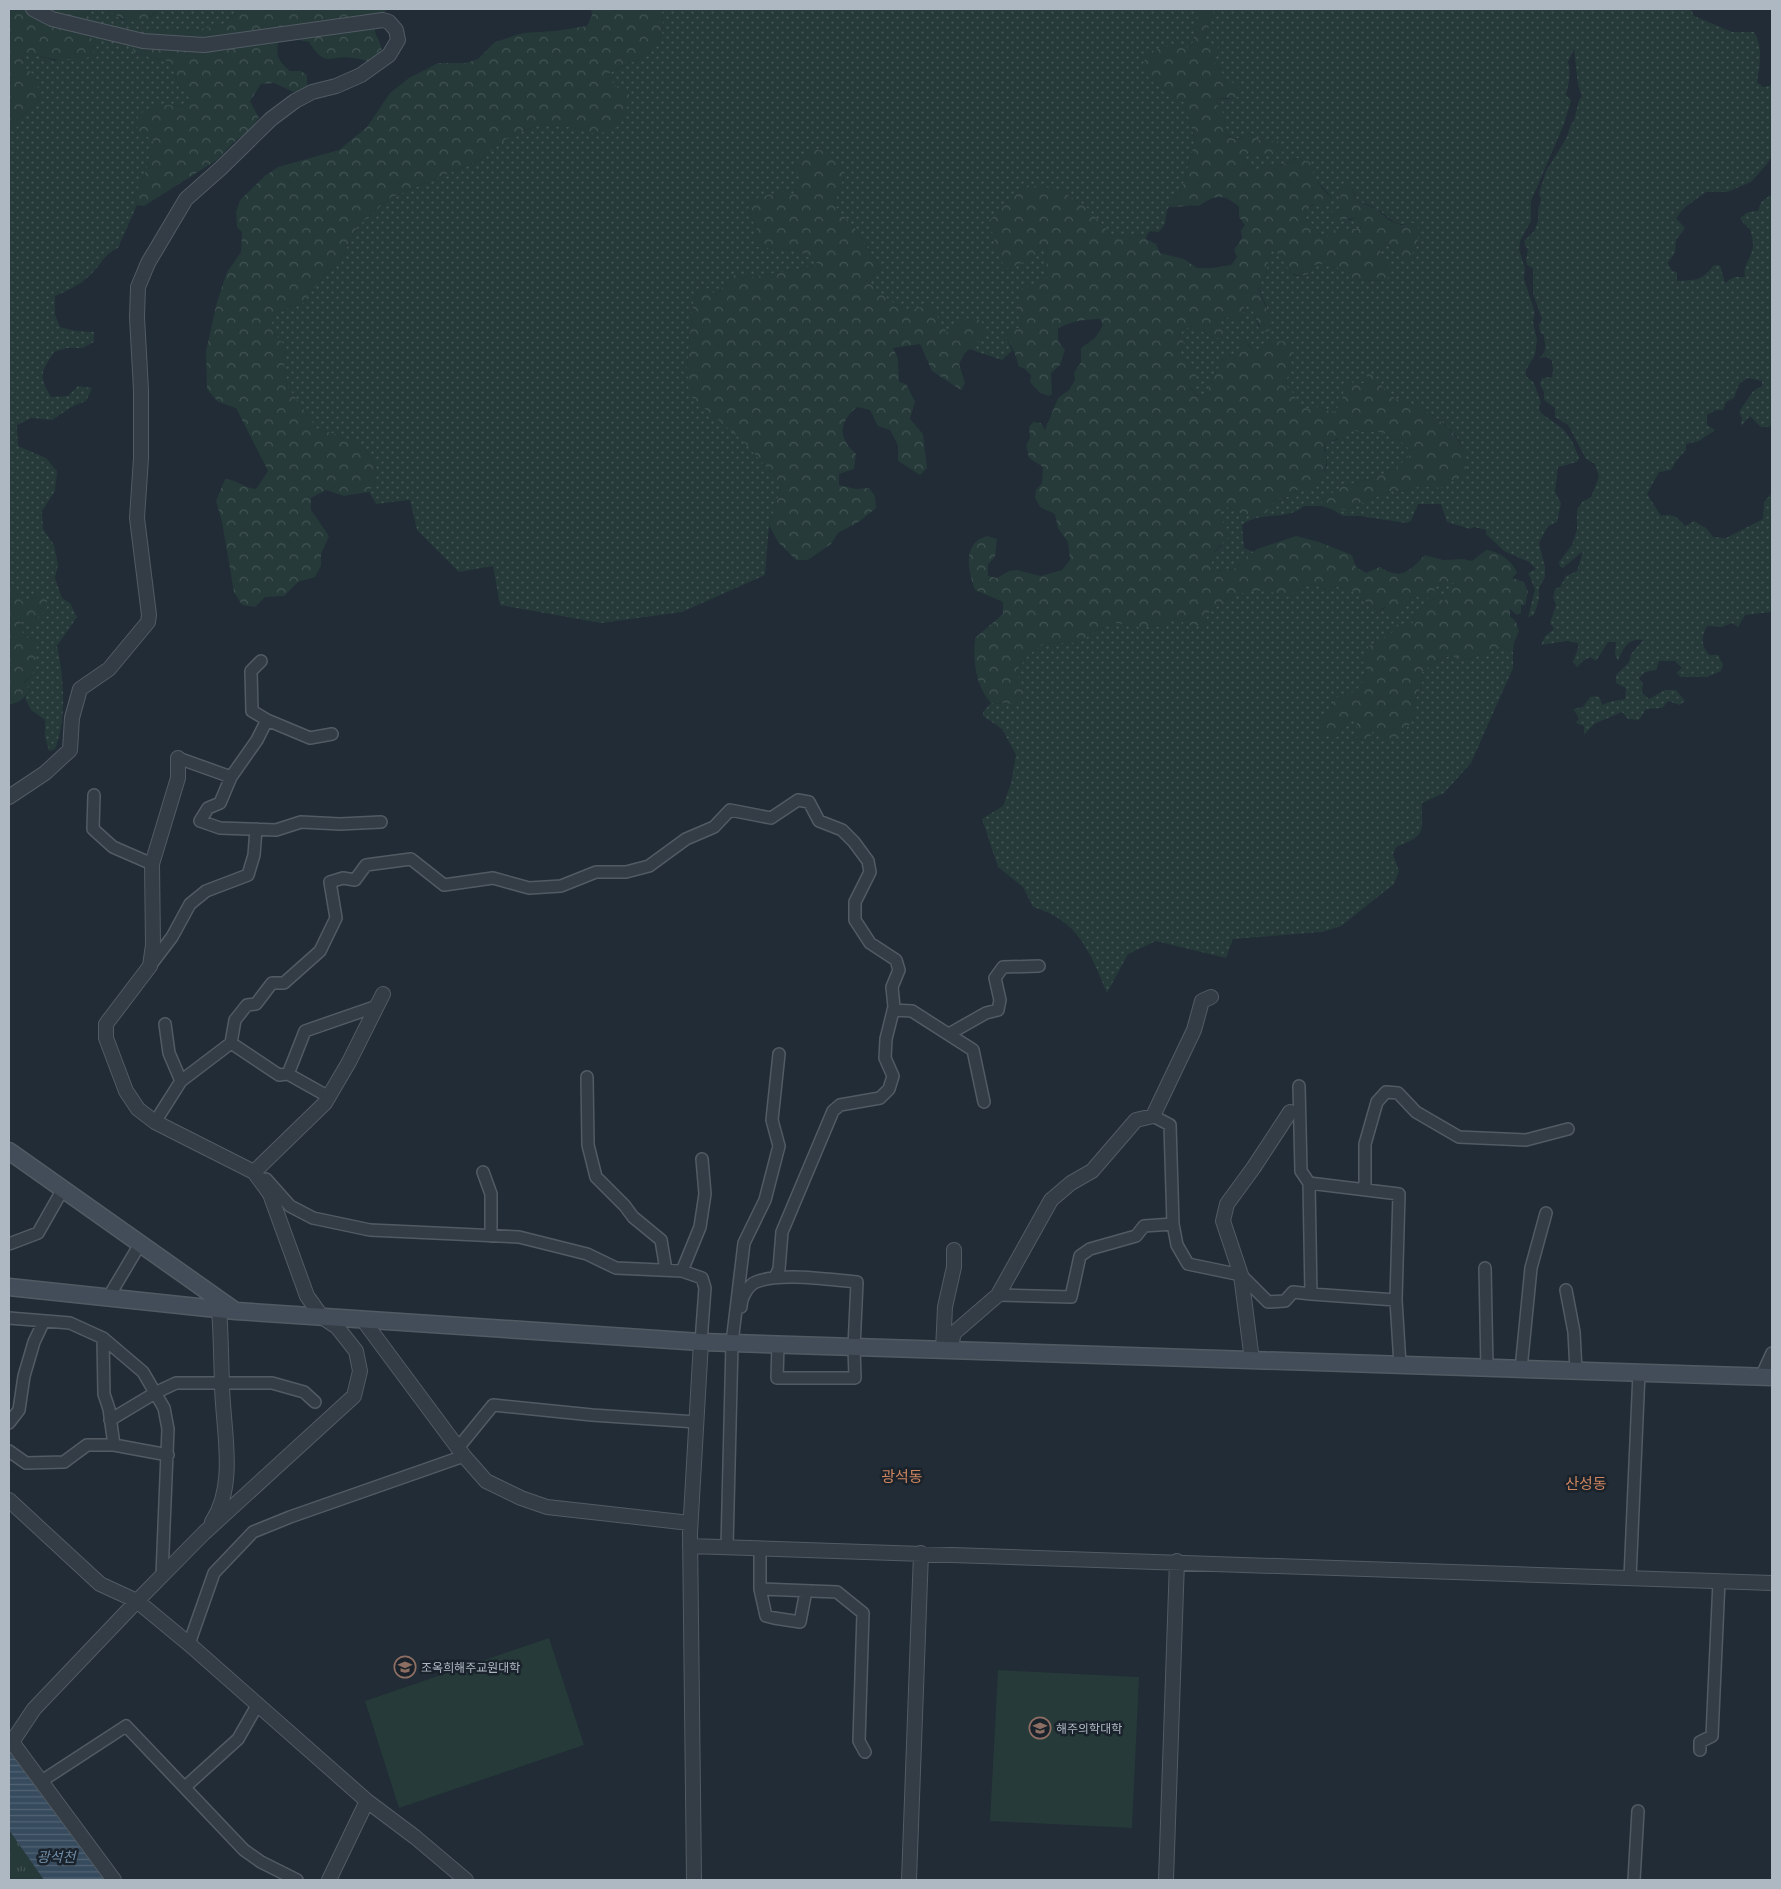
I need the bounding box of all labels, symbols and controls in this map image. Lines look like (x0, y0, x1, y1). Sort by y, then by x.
district label: 광석동 (881, 1467, 923, 1485)
district label: 산성동 (1565, 1474, 1607, 1492)
school or university icon: 조옥희해주교원대학 (393, 1655, 417, 1679)
place label: 조옥희해주교원대학 (421, 1660, 520, 1674)
school or university icon: 해주의학대학 (1028, 1716, 1052, 1740)
place label: 해주의학대학 (1056, 1721, 1122, 1735)
water label: 광석천 (37, 1848, 76, 1865)

